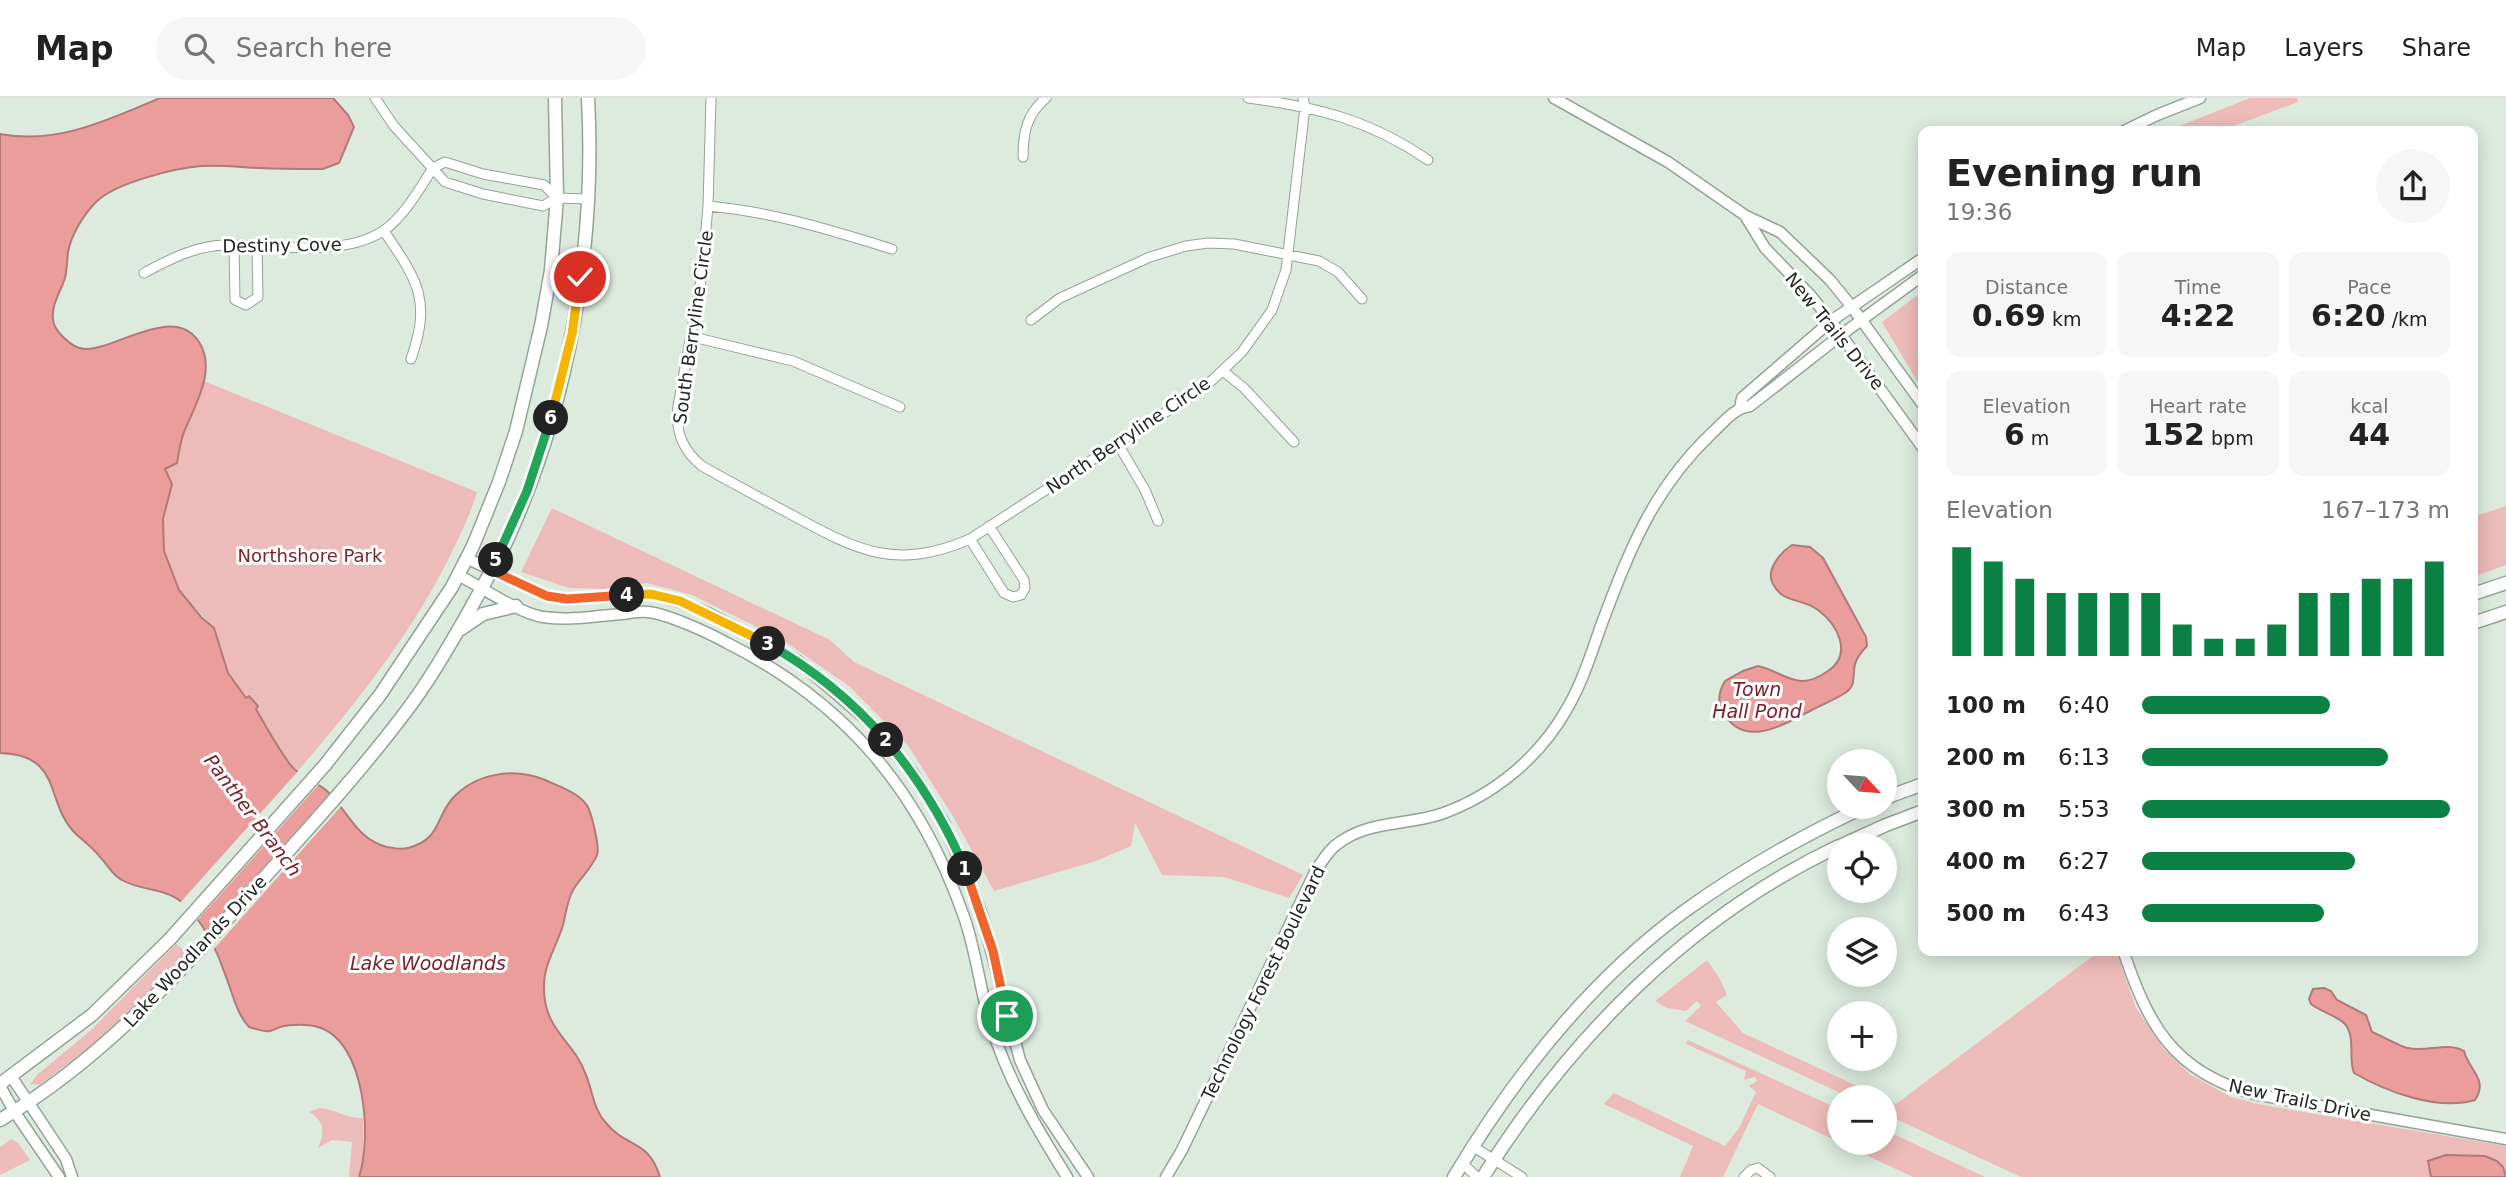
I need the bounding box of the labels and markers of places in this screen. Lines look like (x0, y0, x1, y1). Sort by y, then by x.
pin (550, 247, 610, 307)
pin: 6 (534, 400, 568, 436)
pin: 5 (478, 542, 514, 578)
pin: 4 (610, 578, 644, 612)
pin: 3 (750, 626, 786, 662)
pin: 2 (868, 722, 903, 758)
pin: 1 (948, 852, 982, 886)
pin (977, 986, 1037, 1046)

